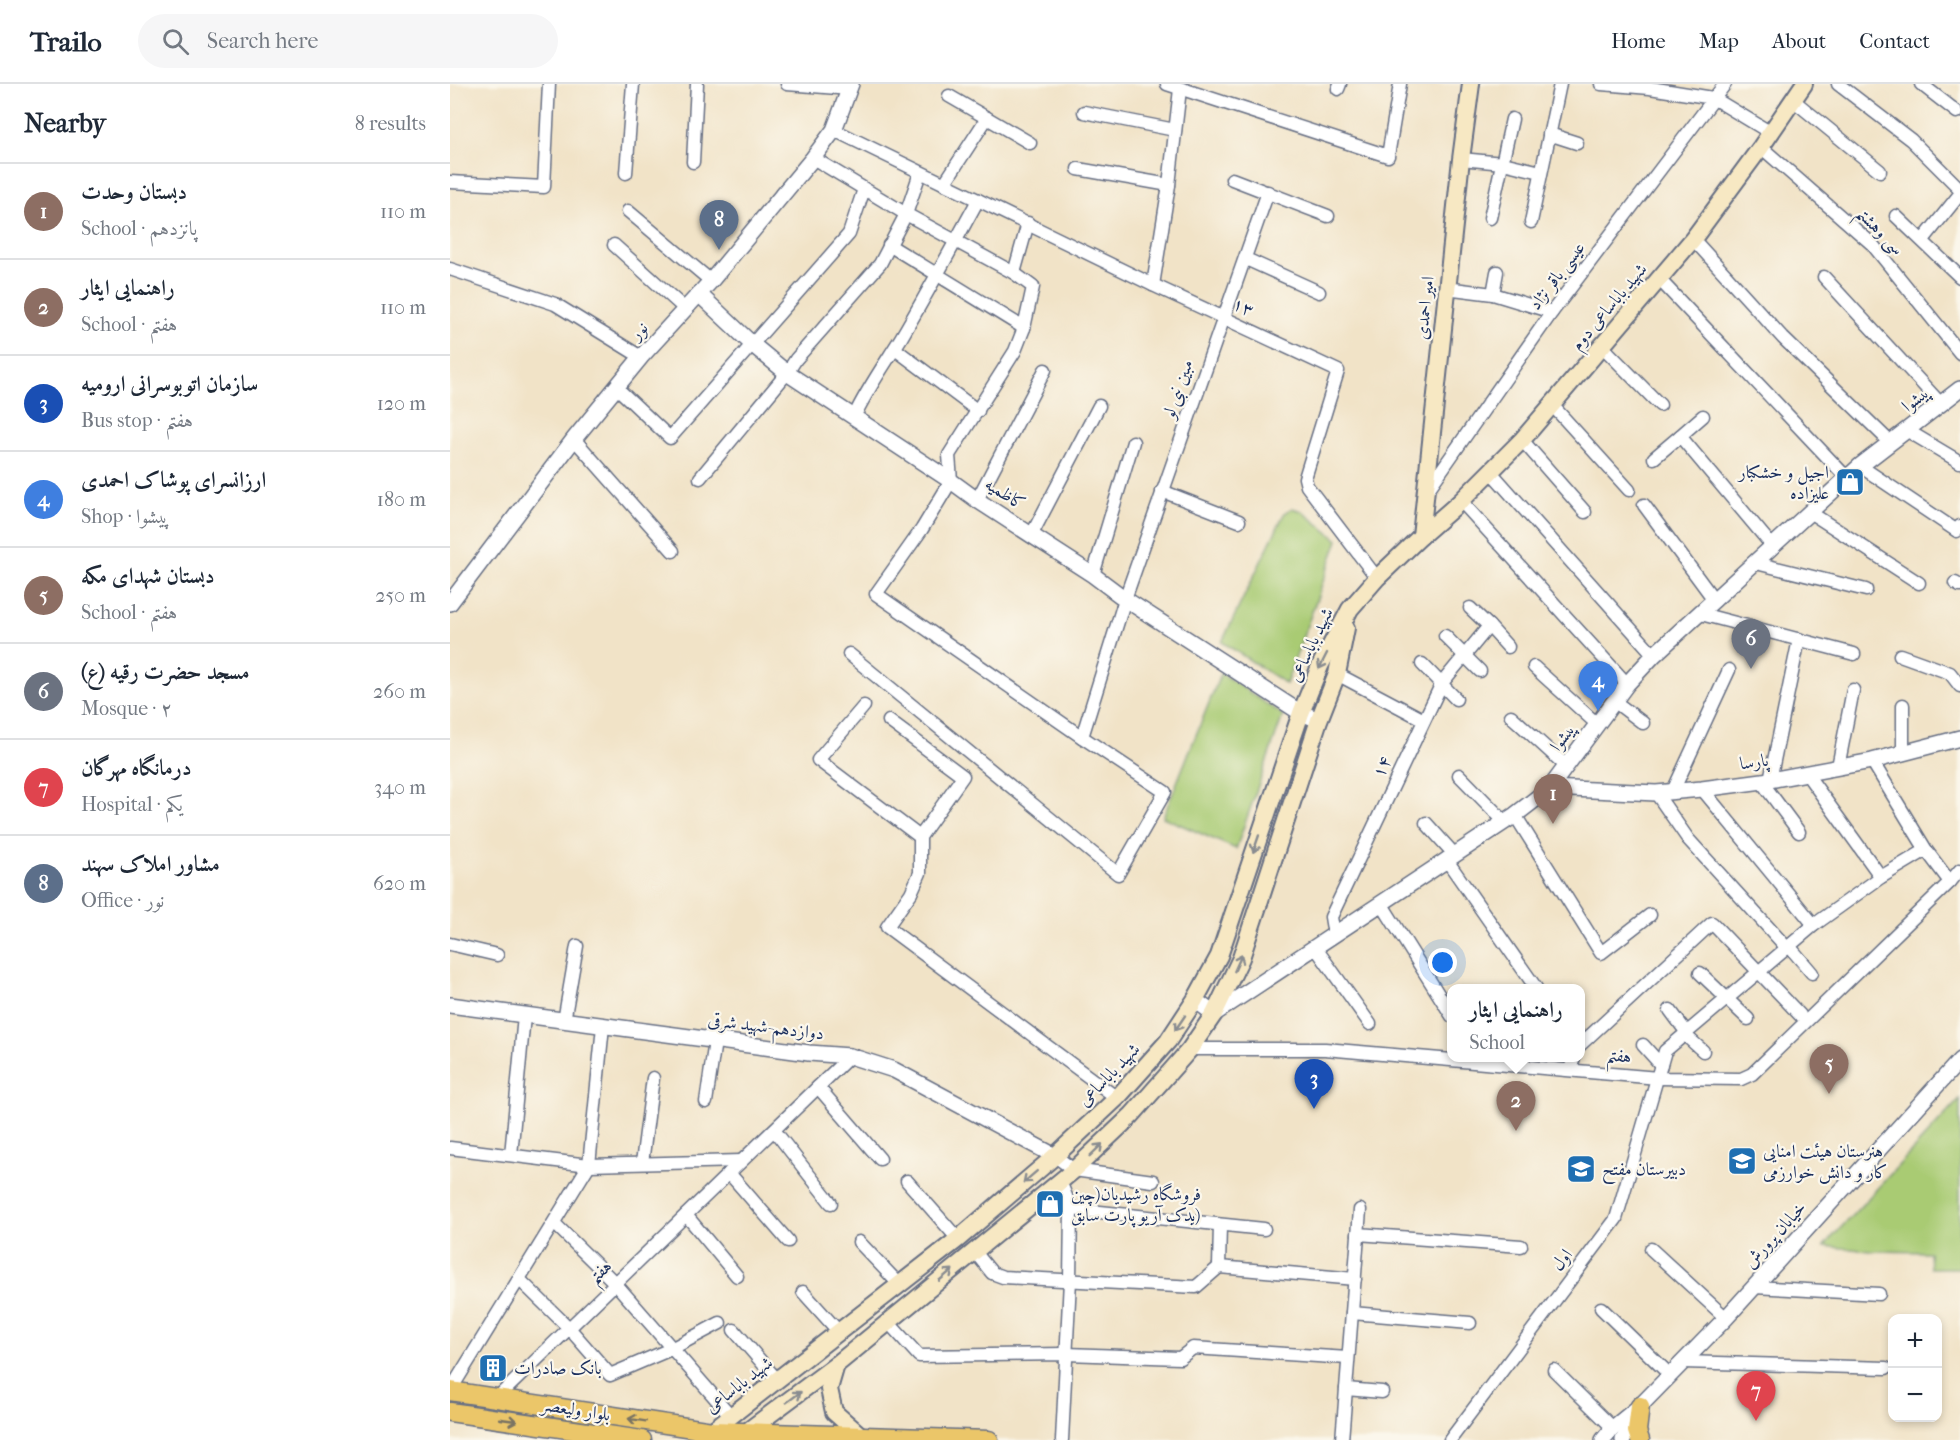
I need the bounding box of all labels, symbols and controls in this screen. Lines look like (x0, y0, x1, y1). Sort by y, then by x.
search box (138, 14, 558, 68)
text: Trailo (30, 25, 102, 58)
icon: search (159, 25, 192, 58)
text: Search here (207, 28, 318, 54)
text: Home (1611, 29, 1666, 53)
text: Map (1699, 29, 1739, 53)
text: About (1772, 29, 1826, 53)
text: Contact (1859, 29, 1930, 53)
text: Nearby (24, 108, 106, 139)
text: 8 results (355, 112, 426, 135)
text: دبستان وحدت (81, 179, 187, 205)
text: 1 (40, 200, 47, 223)
text: 110 m (380, 200, 426, 223)
pin: 8 (700, 200, 738, 250)
street label: سی وهشتم (1847, 203, 1908, 264)
text: School · پانزدهم (81, 217, 197, 240)
street label: عیسی باقر نژاد (1525, 238, 1591, 315)
street label: شهید باباساعی دوم (1566, 259, 1655, 358)
text: راهنمایی ایثار (81, 275, 175, 301)
street label: امیر احمدی (1411, 275, 1439, 341)
street label: ۱۳ (1229, 293, 1257, 321)
text: 2 (38, 296, 49, 319)
text: 110 m (380, 296, 426, 319)
text: School · هفتم (81, 313, 177, 336)
street label: نور (624, 318, 652, 346)
street label: مبین نبی لو (1158, 357, 1201, 424)
text: سازمان اتوبوسرانی ارومیه (81, 371, 258, 397)
street label: پیشوا (1898, 381, 1935, 417)
text: 3 (39, 392, 48, 415)
text: 120 m (377, 392, 426, 415)
text: Bus stop · هفتم (81, 409, 193, 432)
place label: اجیل و خشکبار علیزاده (1736, 462, 1829, 504)
shop icon: اجیل و خشکبار علیزاده (1834, 466, 1866, 498)
text: ارزانسرای پوشاک احمدی (81, 467, 266, 493)
street label: کاظمیه (981, 473, 1029, 515)
text: 4 (38, 488, 49, 511)
text: 180 m (377, 488, 426, 511)
text: Shop · پیشوا (81, 505, 170, 528)
text: دبستان شهدای مکه (81, 563, 215, 589)
text: 5 (39, 584, 48, 607)
text: 250 m (375, 584, 426, 607)
text: School · هفتم (81, 601, 177, 624)
street label: شهید باباساعی (1284, 604, 1339, 686)
pin: 6 (1732, 620, 1770, 669)
one-way arrow (1317, 652, 1328, 670)
text: مسجد حضرت رقیه (ع) (81, 659, 250, 685)
pin: 4 (1578, 662, 1618, 711)
text: 6 (38, 680, 49, 703)
text: 260 m (373, 680, 426, 703)
text: Mosque · ۲ (81, 697, 172, 720)
street label: پیشوا (1546, 719, 1581, 756)
street label: پارسا (1738, 749, 1772, 776)
street label: ۱۴ (1368, 753, 1396, 781)
text: درمانگاه مهرگان (81, 755, 192, 781)
pin: 1 (1534, 774, 1572, 824)
text: 7 (39, 776, 48, 799)
text: 340 m (374, 776, 426, 799)
text: Hospital · یکم (81, 793, 183, 816)
one-way arrow (1250, 834, 1261, 853)
text: مشاور املاک سهند (81, 851, 220, 877)
text: 8 (38, 872, 49, 895)
text: 620 m (373, 872, 426, 895)
text: Office · نور (81, 889, 164, 912)
your location (1428, 948, 1457, 977)
one-way arrow (1233, 954, 1244, 973)
popup (1447, 984, 1585, 1062)
text: راهنمایی ایثار (1469, 997, 1563, 1023)
street label: دوازدهم-شهید شرقی (706, 1009, 825, 1050)
one-way arrow (1174, 1014, 1186, 1030)
text: School (1469, 1031, 1525, 1054)
street label: شهید باباساعی (1074, 1039, 1145, 1112)
street label: هفتم (1605, 1044, 1633, 1075)
pin: 5 (1810, 1044, 1848, 1094)
pin: 3 (1294, 1060, 1334, 1109)
pin: 2 (1496, 1082, 1536, 1131)
place label: هنرستان هیئت امنایی کار و دانش خوارزمی (1763, 1141, 1888, 1184)
one-way arrow (1088, 1143, 1103, 1157)
school or university icon: هنرستان هیئت امنایی کار و دانش خوارزمی (1726, 1145, 1758, 1177)
school or university icon: دبیرستان مفتح (1565, 1153, 1597, 1185)
place label: دبیرستان مفتح (1602, 1159, 1686, 1185)
one-way arrow (1023, 1170, 1038, 1184)
place label: فروشگاه رشیدیان(چین یدک آریو پارت سابق) (1071, 1182, 1201, 1228)
shop icon: فروشگاه رشیدیان(چین یدک آریو پارت سابق) (1034, 1188, 1066, 1220)
street label: خیابان پرورش (1739, 1197, 1811, 1273)
street label: اول (1547, 1245, 1577, 1275)
street label: هفتم (584, 1256, 621, 1293)
one-way arrow (938, 1269, 954, 1282)
map controls (1888, 1314, 1942, 1422)
button: + (1888, 1314, 1942, 1368)
building icon: بانک صادرات (477, 1352, 509, 1384)
street label: شهید باباساعی (701, 1352, 778, 1419)
place label: بانک صادرات (514, 1358, 602, 1379)
button: − (1888, 1368, 1942, 1422)
pin: 7 (1736, 1372, 1776, 1421)
one-way arrow (786, 1391, 802, 1403)
street label: بلوار ولیعصر (538, 1394, 612, 1427)
one-way arrow (628, 1414, 648, 1425)
one-way arrow (498, 1415, 517, 1426)

